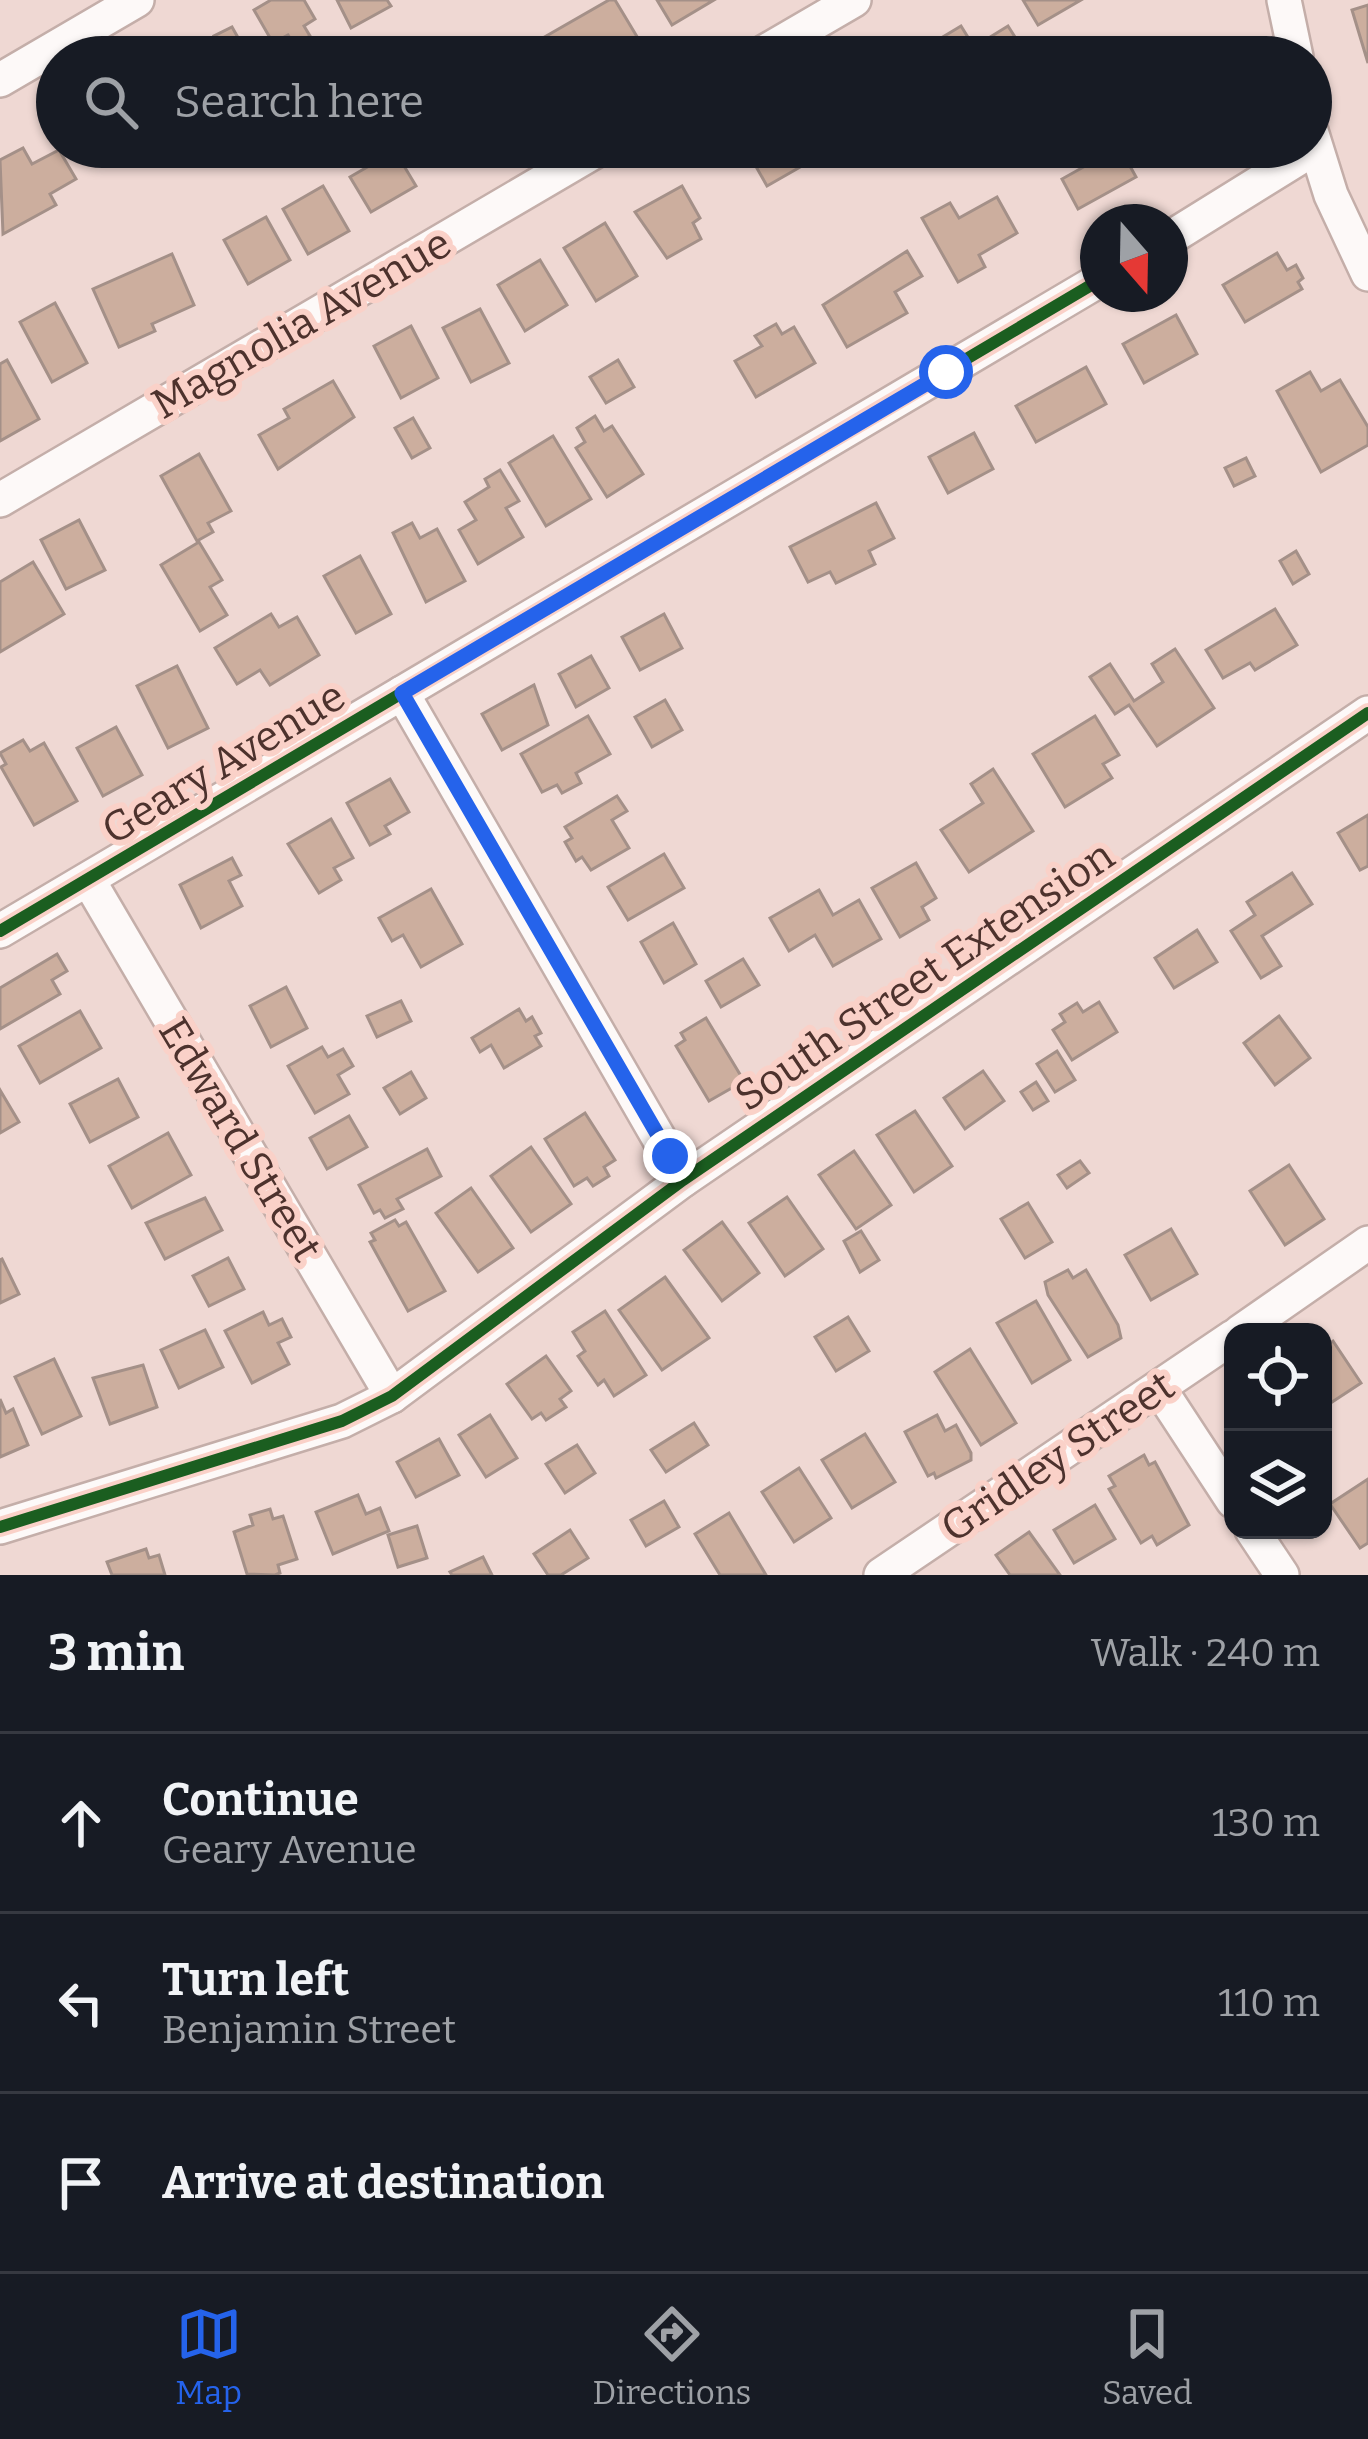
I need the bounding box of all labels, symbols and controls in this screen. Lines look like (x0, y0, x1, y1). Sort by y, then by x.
search box (36, 36, 1332, 168)
icon: search (78, 69, 144, 135)
text: Search here (174, 75, 424, 129)
north arrow (1080, 204, 1188, 312)
street label: Magnolia Avenue (143, 218, 460, 430)
route start (919, 345, 973, 399)
street label: Geary Avenue (93, 671, 354, 855)
street label: South Street Extension (726, 830, 1123, 1121)
street label: Edward Street (148, 1009, 332, 1270)
route end (643, 1129, 697, 1183)
map controls (1224, 1323, 1332, 1539)
button: locate (1224, 1323, 1332, 1431)
street label: Gridley Street (932, 1361, 1183, 1553)
button: layers (1224, 1431, 1332, 1539)
text: 3 min (48, 1622, 184, 1684)
text: Walk · 240 m (1091, 1630, 1320, 1676)
text: Continue (162, 1773, 359, 1827)
icon: ahead (48, 1790, 114, 1856)
text: 130 m (1212, 1800, 1320, 1846)
text: Geary Avenue (162, 1827, 417, 1873)
text: Turn left (162, 1953, 349, 2007)
icon: left (48, 1970, 114, 2036)
text: 110 m (1218, 1980, 1320, 2026)
text: Benjamin Street (162, 2007, 456, 2053)
icon: arrive (48, 2150, 114, 2216)
text: Arrive at destination (162, 2156, 604, 2210)
tab: Map (175, 2301, 242, 2413)
tab: Directions (593, 2301, 751, 2413)
tab: Saved (1102, 2301, 1193, 2413)

